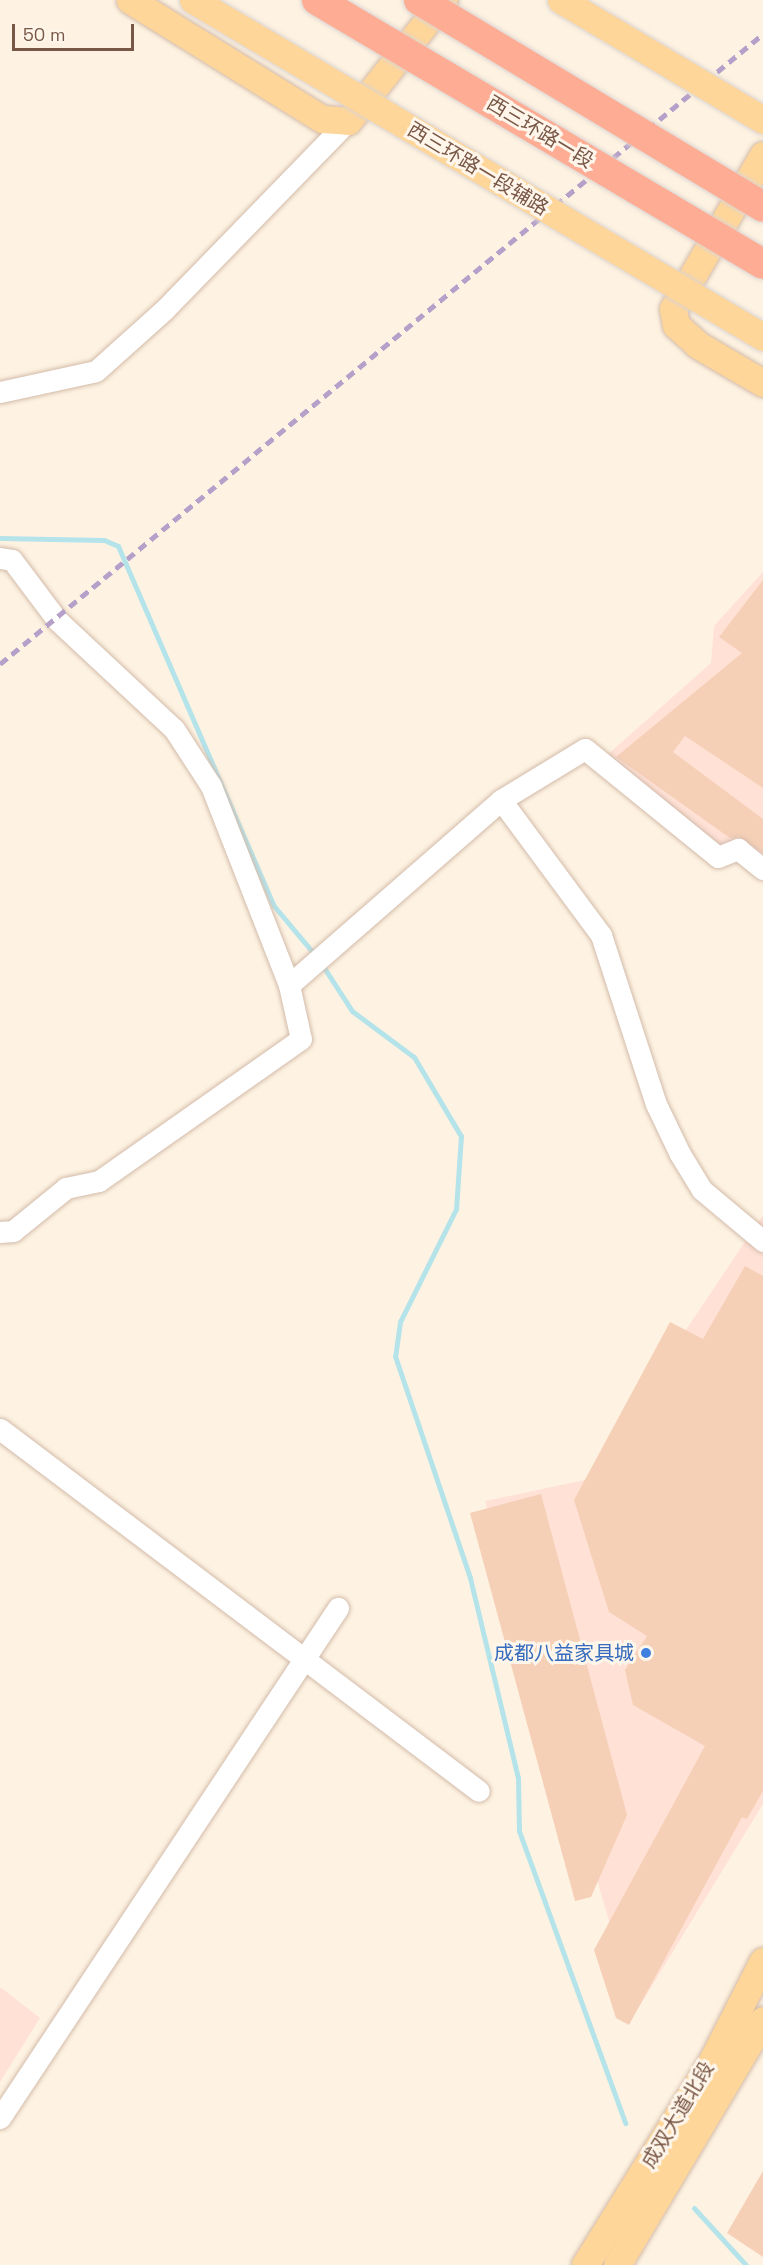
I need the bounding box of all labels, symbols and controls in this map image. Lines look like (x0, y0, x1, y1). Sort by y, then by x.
scale bar (15, 12, 136, 50)
text: 50 m (23, 23, 65, 46)
street label: 西三环路一段 (482, 91, 598, 173)
street label: 西三环路一段辅路 (403, 118, 553, 220)
place label: 成都八益家具城 (494, 1641, 634, 1665)
marker: 成都八益家具城 (639, 1646, 653, 1660)
street label: 成双大道北段 (637, 2057, 719, 2173)

